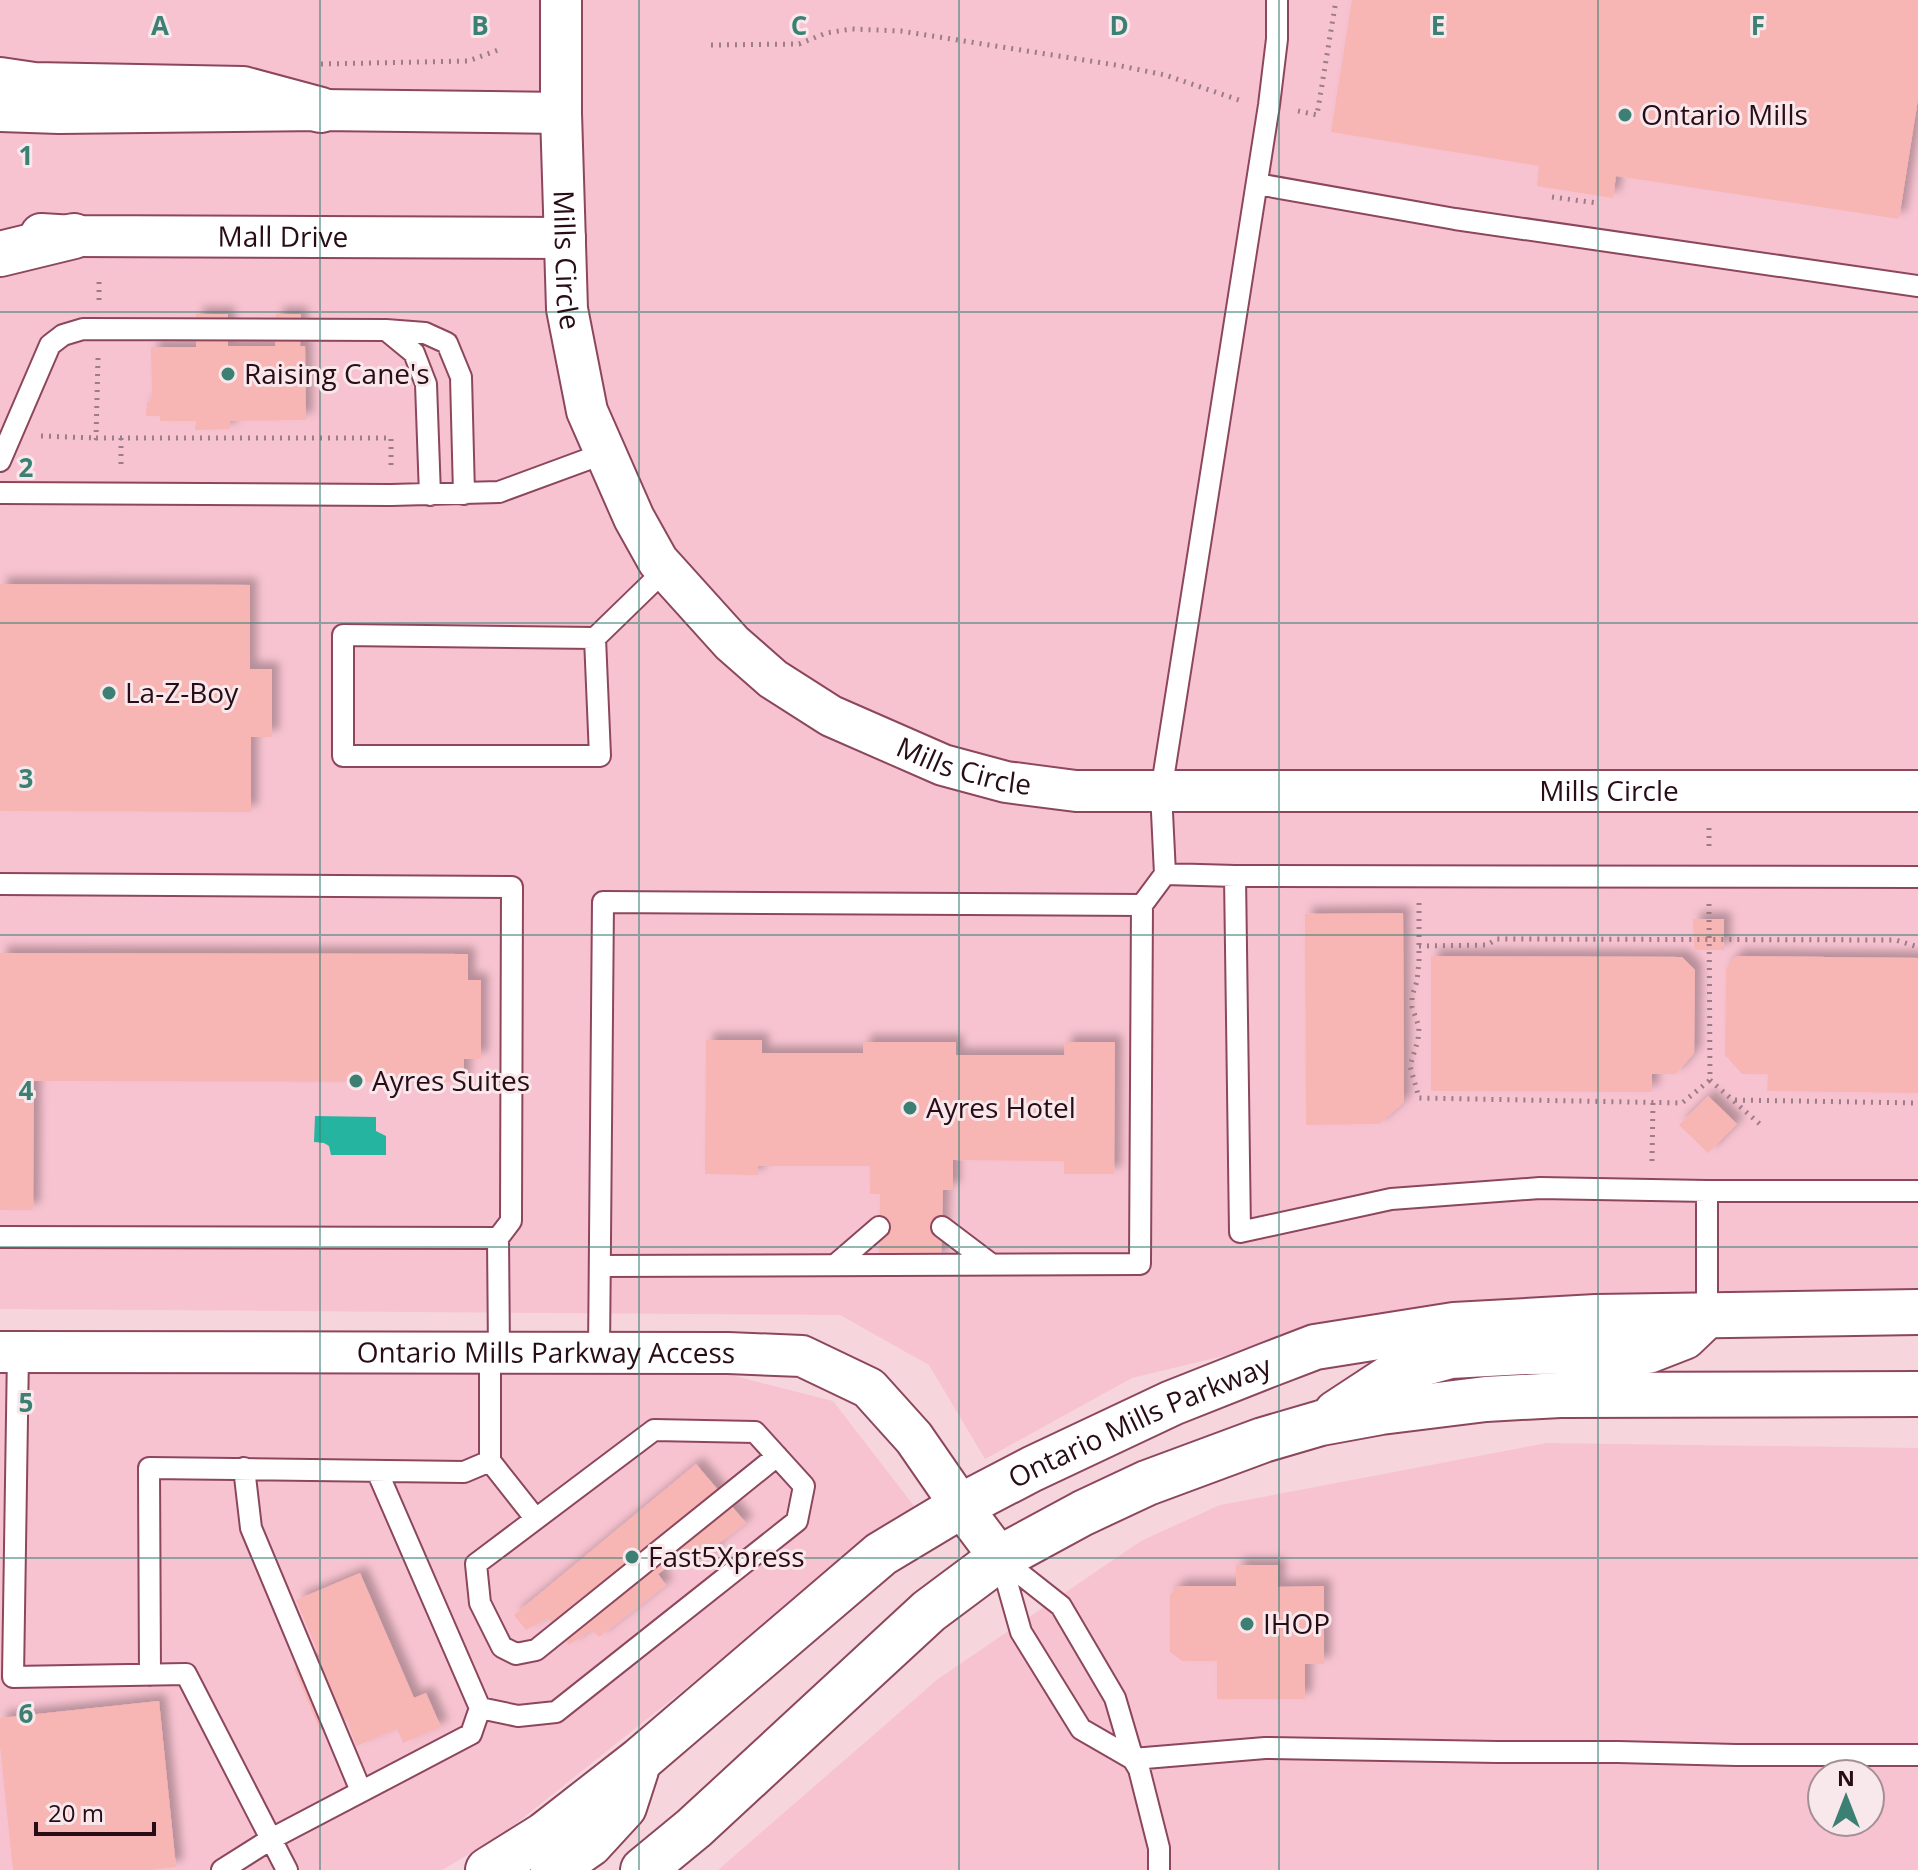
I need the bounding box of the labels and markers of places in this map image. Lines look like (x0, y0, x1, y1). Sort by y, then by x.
place label: Ontario Mills (1641, 95, 1808, 133)
marker: Ontario Mills (1616, 106, 1634, 124)
place label: Raising Cane's (244, 354, 430, 392)
marker: Raising Cane's (219, 365, 237, 383)
place label: La-Z-Boy (125, 673, 239, 711)
marker: La-Z-Boy (100, 684, 118, 702)
place label: Ayres Suites (372, 1061, 530, 1099)
marker: Ayres Suites (347, 1072, 365, 1090)
place label: Ayres Hotel (926, 1088, 1076, 1126)
marker: Ayres Hotel (901, 1099, 919, 1117)
place label: Fast5Xpress (648, 1537, 805, 1575)
marker: Fast5Xpress (623, 1548, 641, 1566)
place label: IHOP (1263, 1604, 1330, 1642)
marker: IHOP (1238, 1615, 1256, 1633)

